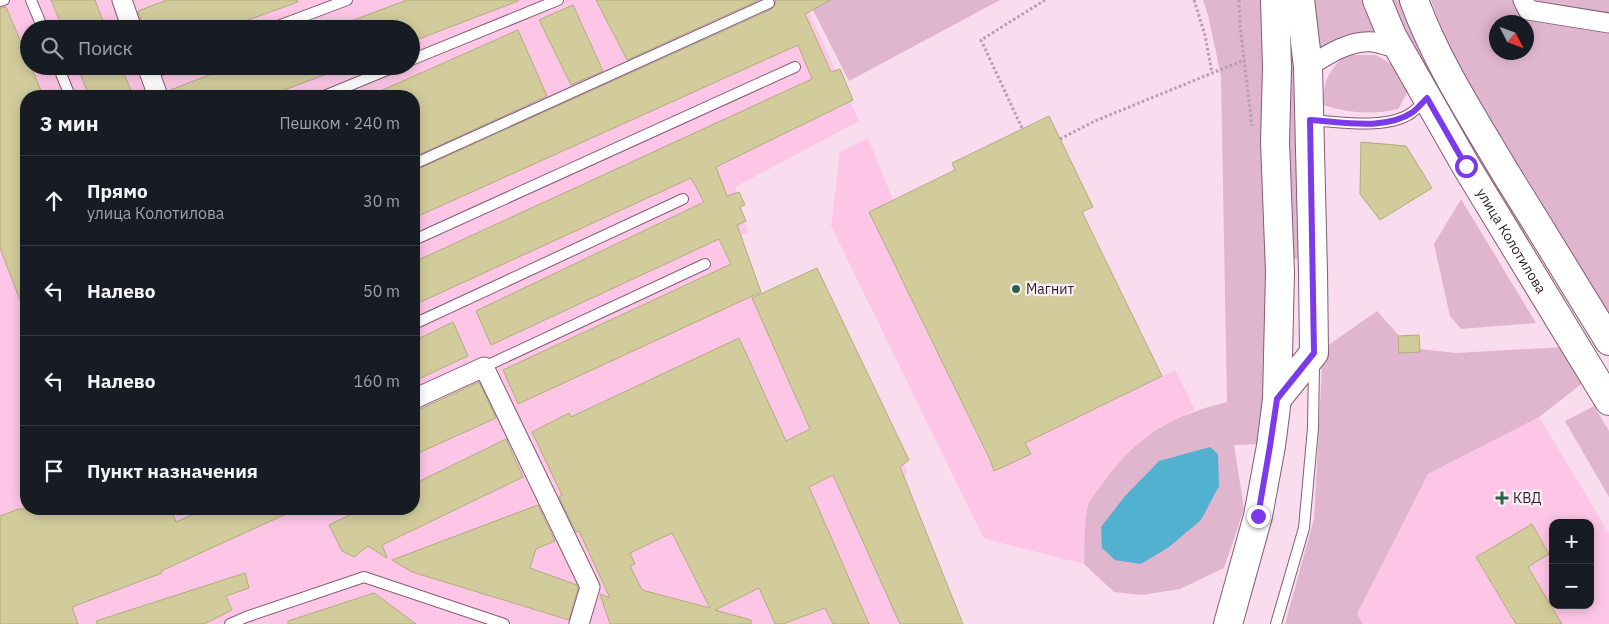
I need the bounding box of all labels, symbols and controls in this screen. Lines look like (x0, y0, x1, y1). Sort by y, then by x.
north arrow (1489, 15, 1534, 60)
search box (20, 20, 420, 75)
icon: search (38, 34, 66, 62)
text: Поиск (78, 36, 133, 60)
text: 3 мин (40, 109, 99, 137)
text: Пешком · 240 m (279, 113, 400, 133)
route start (1455, 155, 1478, 178)
text: Прямо (87, 179, 148, 203)
street label: улица Колотилова (1472, 185, 1551, 297)
icon: ahead (40, 187, 68, 215)
text: 30 m (363, 191, 400, 211)
text: улица Колотилова (87, 203, 224, 223)
icon: left (40, 277, 68, 305)
text: Налево (87, 279, 156, 303)
place label: Магнит (1026, 280, 1074, 298)
text: 50 m (363, 281, 400, 301)
marker: Магнит (1010, 283, 1022, 295)
icon: left (40, 367, 68, 395)
text: Налево (87, 369, 156, 393)
text: 160 m (353, 371, 400, 391)
icon: arrive (40, 457, 68, 485)
text: Пункт назначения (87, 459, 258, 483)
place label: КВД (1513, 489, 1542, 507)
marker: КВД (1495, 491, 1509, 505)
route end (1247, 505, 1270, 528)
map controls (1549, 519, 1594, 609)
button: + (1549, 519, 1594, 564)
button: − (1549, 564, 1594, 609)

